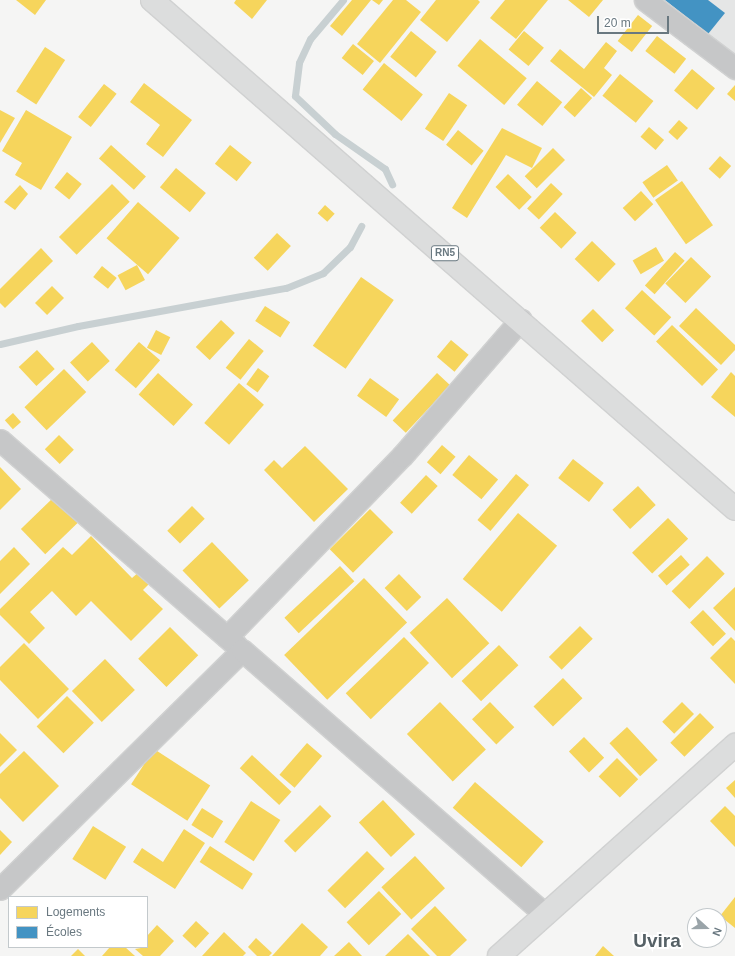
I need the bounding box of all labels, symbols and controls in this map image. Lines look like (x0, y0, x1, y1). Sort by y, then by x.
scale bar (599, 8, 671, 34)
text: 20 m (604, 16, 631, 30)
road number: RN5 (430, 245, 460, 261)
legend (8, 896, 148, 948)
text: Logements (46, 905, 105, 919)
north arrow (687, 908, 727, 948)
text: Écoles (46, 925, 82, 939)
text: N (710, 926, 724, 938)
district label: Uvira (633, 930, 681, 952)

